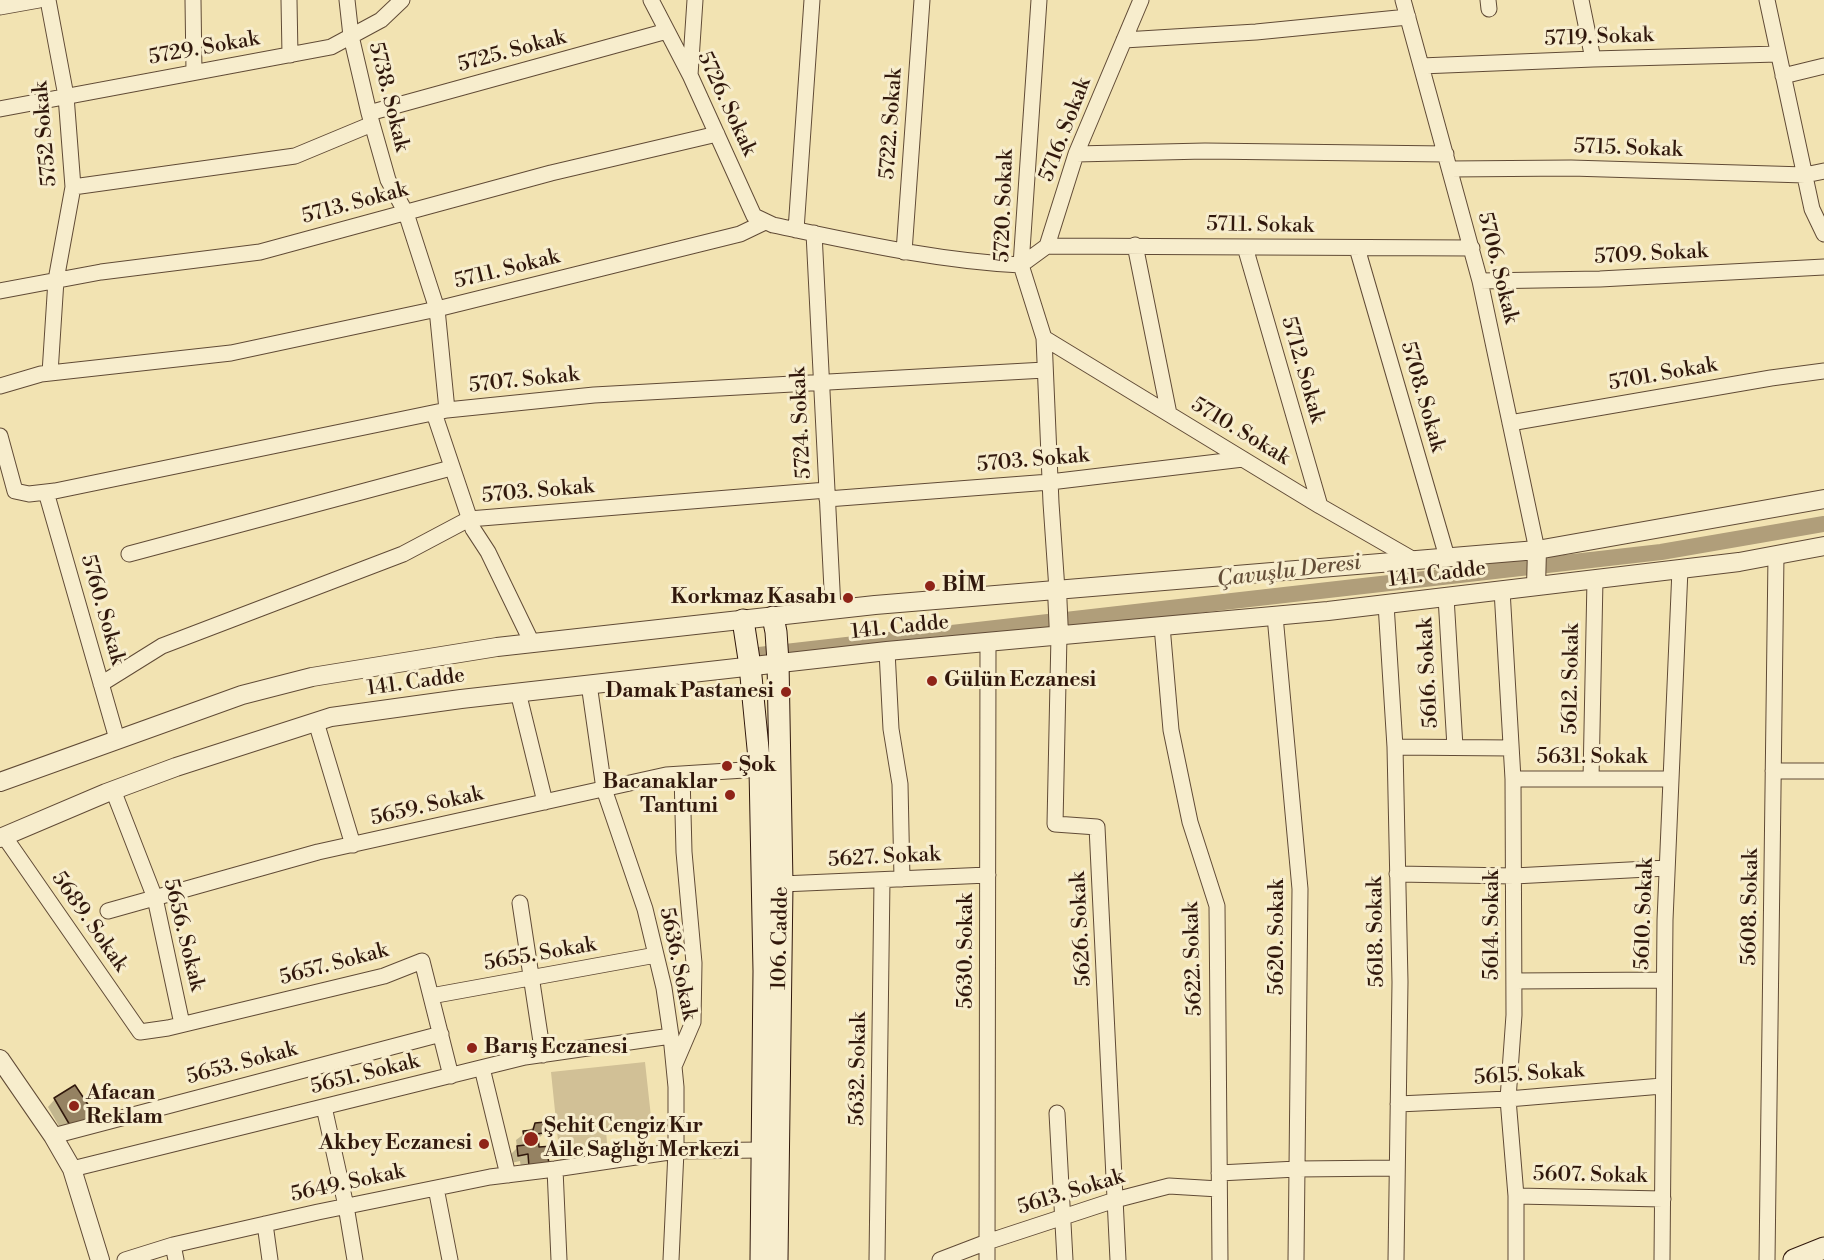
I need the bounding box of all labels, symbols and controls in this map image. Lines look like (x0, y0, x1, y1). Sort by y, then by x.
street label: 5719. Sokak (1544, 23, 1654, 53)
street label: 5725. Sokak (455, 25, 569, 79)
street label: 5729. Sokak (147, 27, 261, 71)
street label: 5738. Sokak (362, 40, 414, 154)
street label: 5726. Sokak (691, 48, 761, 160)
street label: 5722. Sokak (876, 68, 908, 180)
street label: 5716. Sokak (1035, 74, 1097, 186)
street label: 5752 Sokak (29, 80, 63, 188)
street label: 5715. Sokak (1573, 135, 1683, 163)
street label: 5720. Sokak (990, 149, 1020, 263)
street label: 5713. Sokak (299, 178, 411, 230)
street label: 5706. Sokak (1471, 210, 1523, 326)
street label: 5711. Sokak (1206, 212, 1314, 240)
street label: 5709. Sokak (1594, 239, 1708, 271)
street label: 5711. Sokak (452, 245, 562, 295)
street label: 5712. Sokak (1275, 314, 1329, 426)
street label: 5708. Sokak (1394, 339, 1450, 455)
street label: 5701. Sokak (1607, 353, 1719, 397)
street label: 5707. Sokak (468, 363, 580, 399)
street label: 5724. Sokak (786, 366, 818, 480)
street label: 5710. Sokak (1186, 393, 1294, 471)
street label: 5703. Sokak (976, 444, 1090, 478)
street label: 5703. Sokak (481, 475, 595, 509)
water label: Çavuşlu Deresi (1216, 550, 1362, 594)
street label: 5760. Sokak (74, 552, 130, 668)
street label: 141. Cadde (1386, 556, 1488, 594)
place label: BİM (942, 573, 985, 599)
marker: BİM (923, 579, 937, 593)
place label: Korkmaz Kasabı (671, 585, 836, 611)
marker: Korkmaz Kasabı (841, 591, 855, 605)
street label: 141. Cadde (850, 610, 950, 646)
street label: 5616. Sokak (1414, 617, 1444, 729)
street label: 5612. Sokak (1558, 623, 1586, 735)
street label: 141. Cadde (365, 664, 467, 702)
place label: Gülün Eczanesi (944, 668, 1096, 694)
marker: Gülün Eczanesi (925, 674, 939, 688)
place label: Damak Pastanesi (605, 679, 774, 705)
marker: Damak Pastanesi (779, 685, 793, 699)
street label: 5631. Sokak (1537, 745, 1647, 771)
place label: Şok (739, 753, 776, 779)
marker: Şok (720, 759, 734, 773)
place label: Bacanaklar Tantuni (602, 770, 718, 820)
street label: 5659. Sokak (368, 782, 486, 832)
marker: Bacanaklar Tantuni (723, 788, 737, 802)
street label: 5627. Sokak (827, 842, 941, 874)
street label: 5608. Sokak (1737, 848, 1765, 966)
street label: 5610. Sokak (1630, 858, 1660, 970)
street label: 5689. Sokak (45, 867, 133, 977)
street label: 5614. Sokak (1480, 870, 1506, 980)
street label: 5626. Sokak (1066, 871, 1098, 987)
street label: 5656. Sokak (157, 876, 209, 994)
street label: 5618. Sokak (1363, 876, 1391, 988)
street label: 5620. Sokak (1265, 879, 1291, 995)
street label: 106. Cadde (767, 886, 795, 990)
street label: 5630. Sokak (954, 893, 980, 1009)
street label: 5622. Sokak (1179, 901, 1209, 1017)
street label: 5636. Sokak (653, 905, 701, 1023)
street label: 5655. Sokak (482, 933, 598, 977)
street label: 5657. Sokak (277, 938, 391, 992)
street label: 5632. Sokak (845, 1012, 873, 1126)
place label: Barış Eczanesi (484, 1035, 628, 1061)
street label: 5653. Sokak (184, 1037, 300, 1091)
marker: Barış Eczanesi (465, 1041, 479, 1055)
street label: 5651. Sokak (308, 1049, 422, 1101)
street label: 5615. Sokak (1473, 1059, 1585, 1091)
place label: Afacan Reklam (86, 1081, 163, 1131)
marker: Afacan Reklam (67, 1099, 81, 1113)
place label: Şehit Cengiz Kır Aile Sağlığı Merkezi (544, 1114, 740, 1164)
marker: Şehit Cengiz Kır Aile Sağlığı Merkezi (522, 1130, 540, 1148)
place label: Akbey Eczanesi (319, 1131, 472, 1157)
marker: Akbey Eczanesi (477, 1137, 491, 1151)
street label: 5649. Sokak (289, 1160, 407, 1208)
street label: 5607. Sokak (1533, 1162, 1647, 1190)
street label: 5613. Sokak (1014, 1165, 1128, 1221)

